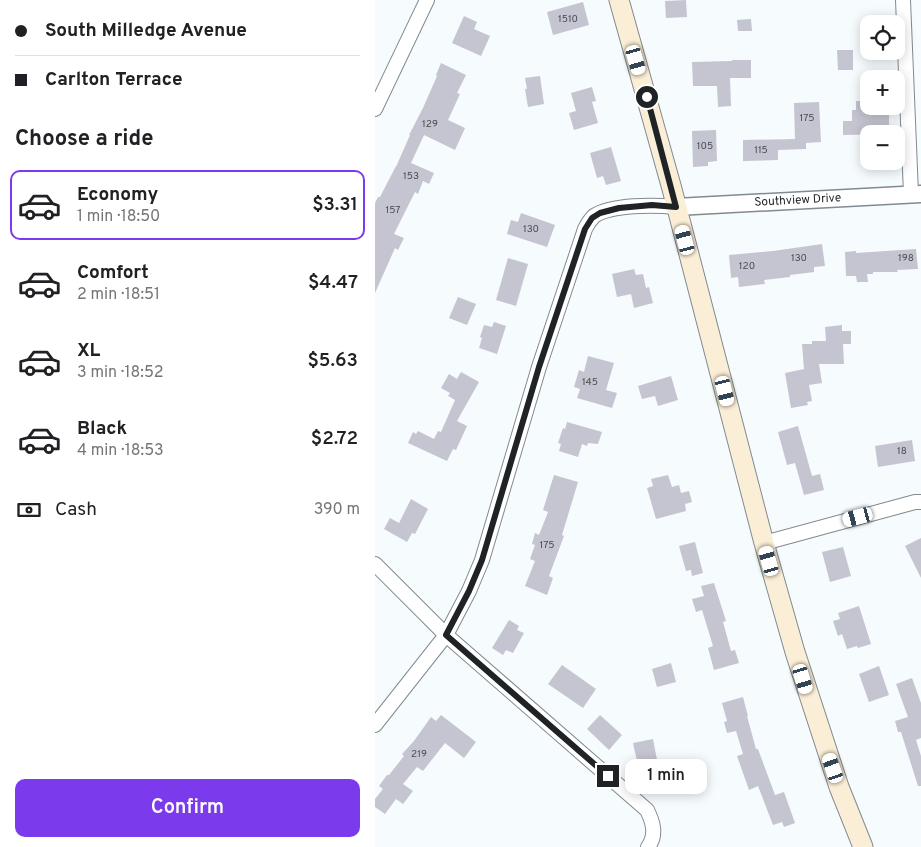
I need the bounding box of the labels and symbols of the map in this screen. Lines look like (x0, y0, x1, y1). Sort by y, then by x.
house number: 1510 (558, 13, 578, 26)
car (624, 44, 647, 76)
route start (636, 86, 658, 108)
house number: 175 (799, 112, 815, 125)
house number: 129 (422, 118, 438, 131)
house number: 105 (697, 140, 713, 153)
house number: 115 (754, 144, 768, 157)
house number: 153 (403, 170, 419, 183)
street label: Southview Drive (754, 190, 842, 211)
house number: 157 (385, 204, 401, 217)
house number: 130 (523, 223, 539, 236)
car (673, 224, 696, 256)
house number: 130 (791, 252, 807, 265)
house number: 198 (898, 252, 914, 265)
house number: 120 (739, 260, 755, 273)
car (714, 375, 735, 407)
house number: 145 (582, 376, 598, 389)
house number: 18 (897, 445, 907, 458)
car (841, 506, 874, 528)
house number: 175 (539, 539, 555, 552)
car (757, 545, 780, 577)
car (791, 662, 814, 696)
house number: 219 (411, 748, 427, 761)
car (821, 751, 844, 785)
callout: 1 min (625, 758, 708, 794)
route end (597, 765, 619, 787)

